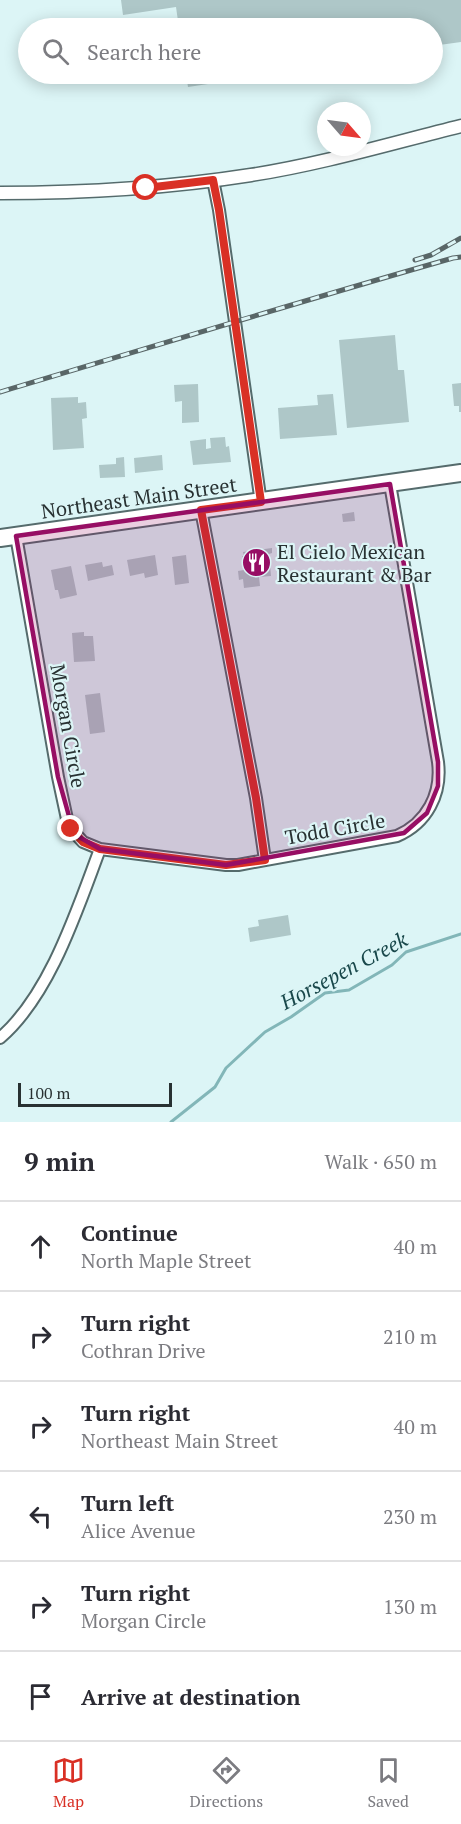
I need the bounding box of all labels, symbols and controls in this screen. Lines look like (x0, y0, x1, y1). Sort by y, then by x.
search box (18, 18, 443, 84)
icon: search (39, 35, 72, 68)
text: Search here (87, 37, 201, 66)
north arrow (317, 102, 371, 156)
route start (132, 174, 158, 200)
street label: Northeast Main Street (39, 470, 239, 525)
place label: El Cielo Mexican Restaurant & Bar (277, 538, 432, 588)
restaurant icon: El Cielo Mexican Restaurant & Bar (240, 547, 272, 579)
street label: Morgan Circle (44, 662, 93, 790)
street label: Todd Circle (283, 806, 387, 851)
route end (57, 815, 83, 841)
water label: Horsepen Creek (274, 924, 413, 1016)
scale bar (18, 1080, 172, 1108)
text: 100 m (27, 1082, 70, 1104)
text: 9 min (24, 1144, 95, 1178)
text: Walk · 650 m (325, 1148, 437, 1175)
text: Continue (81, 1218, 178, 1247)
icon: ahead (24, 1230, 57, 1263)
text: 40 m (394, 1233, 437, 1260)
text: North Maple Street (81, 1247, 251, 1274)
text: Turn right (81, 1308, 190, 1337)
icon: right (24, 1320, 57, 1353)
text: 210 m (383, 1323, 437, 1350)
text: Cothran Drive (81, 1337, 206, 1364)
text: Turn right (81, 1398, 190, 1427)
icon: right (24, 1410, 57, 1443)
text: 40 m (394, 1413, 437, 1440)
text: Northeast Main Street (81, 1427, 278, 1454)
text: Turn left (81, 1488, 174, 1517)
icon: left (24, 1500, 57, 1533)
text: 230 m (383, 1503, 437, 1530)
text: Alice Avenue (81, 1517, 196, 1544)
text: Turn right (81, 1578, 190, 1607)
icon: right (24, 1590, 57, 1623)
text: 130 m (383, 1593, 437, 1620)
text: Morgan Circle (81, 1607, 206, 1634)
icon: arrive (24, 1680, 57, 1713)
text: Arrive at destination (81, 1682, 300, 1711)
tab: Map (52, 1754, 85, 1812)
tab: Directions (189, 1754, 263, 1812)
tab: Saved (367, 1754, 409, 1812)

